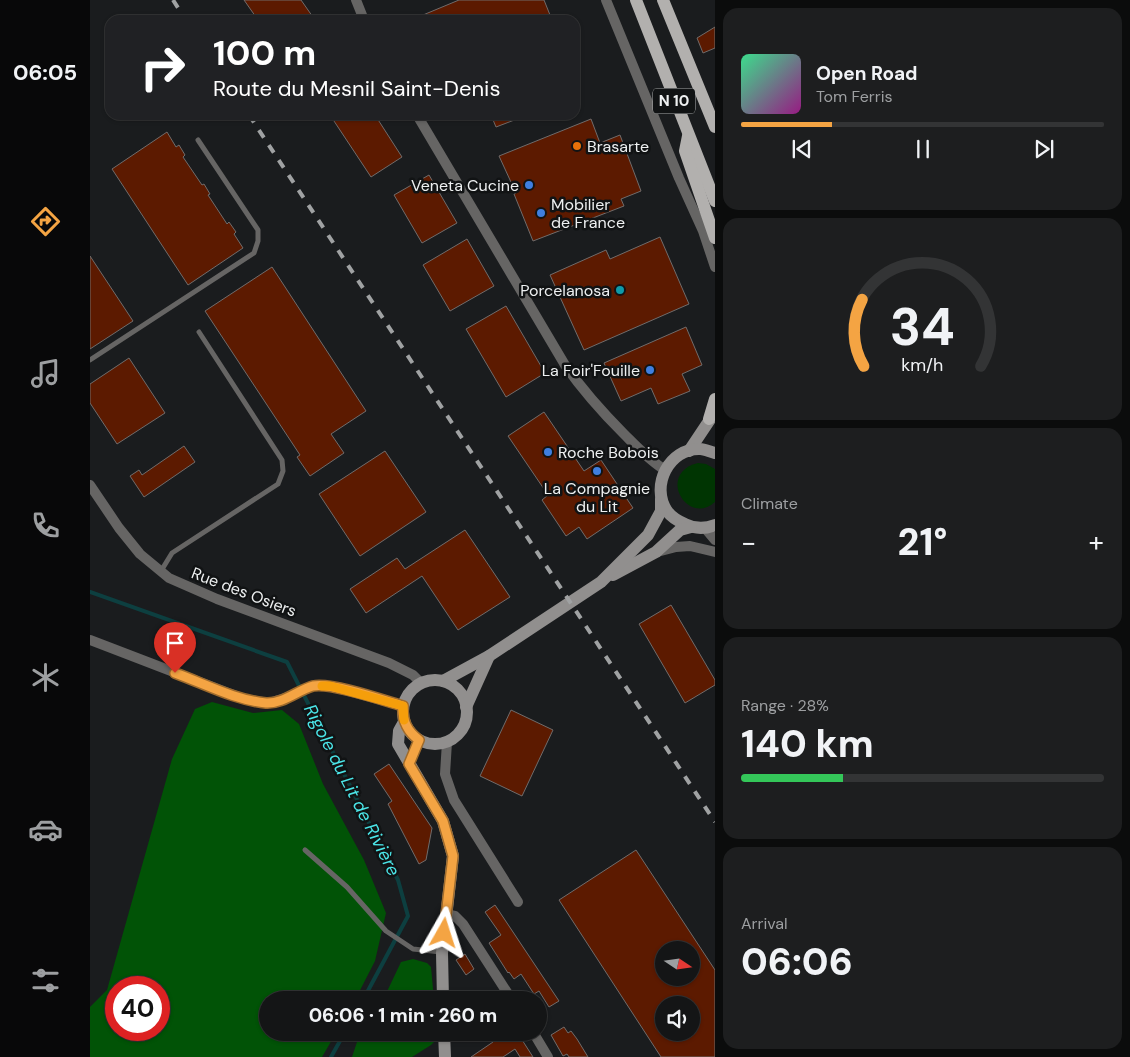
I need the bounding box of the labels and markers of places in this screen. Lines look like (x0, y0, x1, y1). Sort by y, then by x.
place label: Brasarte (587, 136, 649, 157)
marker: Brasarte (571, 140, 583, 152)
place label: Veneta Cucine (411, 175, 519, 196)
marker: Veneta Cucine (523, 179, 535, 191)
place label: Mobilier de France (551, 194, 625, 233)
marker: Mobilier de France (535, 207, 547, 219)
place label: Porcelanosa (520, 280, 610, 301)
marker: Porcelanosa (614, 284, 626, 296)
place label: La Foir'Fouille (542, 360, 640, 381)
marker: La Foir'Fouille (644, 364, 656, 376)
place label: Roche Bobois (558, 442, 659, 463)
marker: Roche Bobois (542, 446, 554, 458)
marker: La Compagnie du Lit (591, 465, 603, 477)
place label: La Compagnie du Lit (544, 478, 650, 517)
pin (154, 622, 196, 673)

